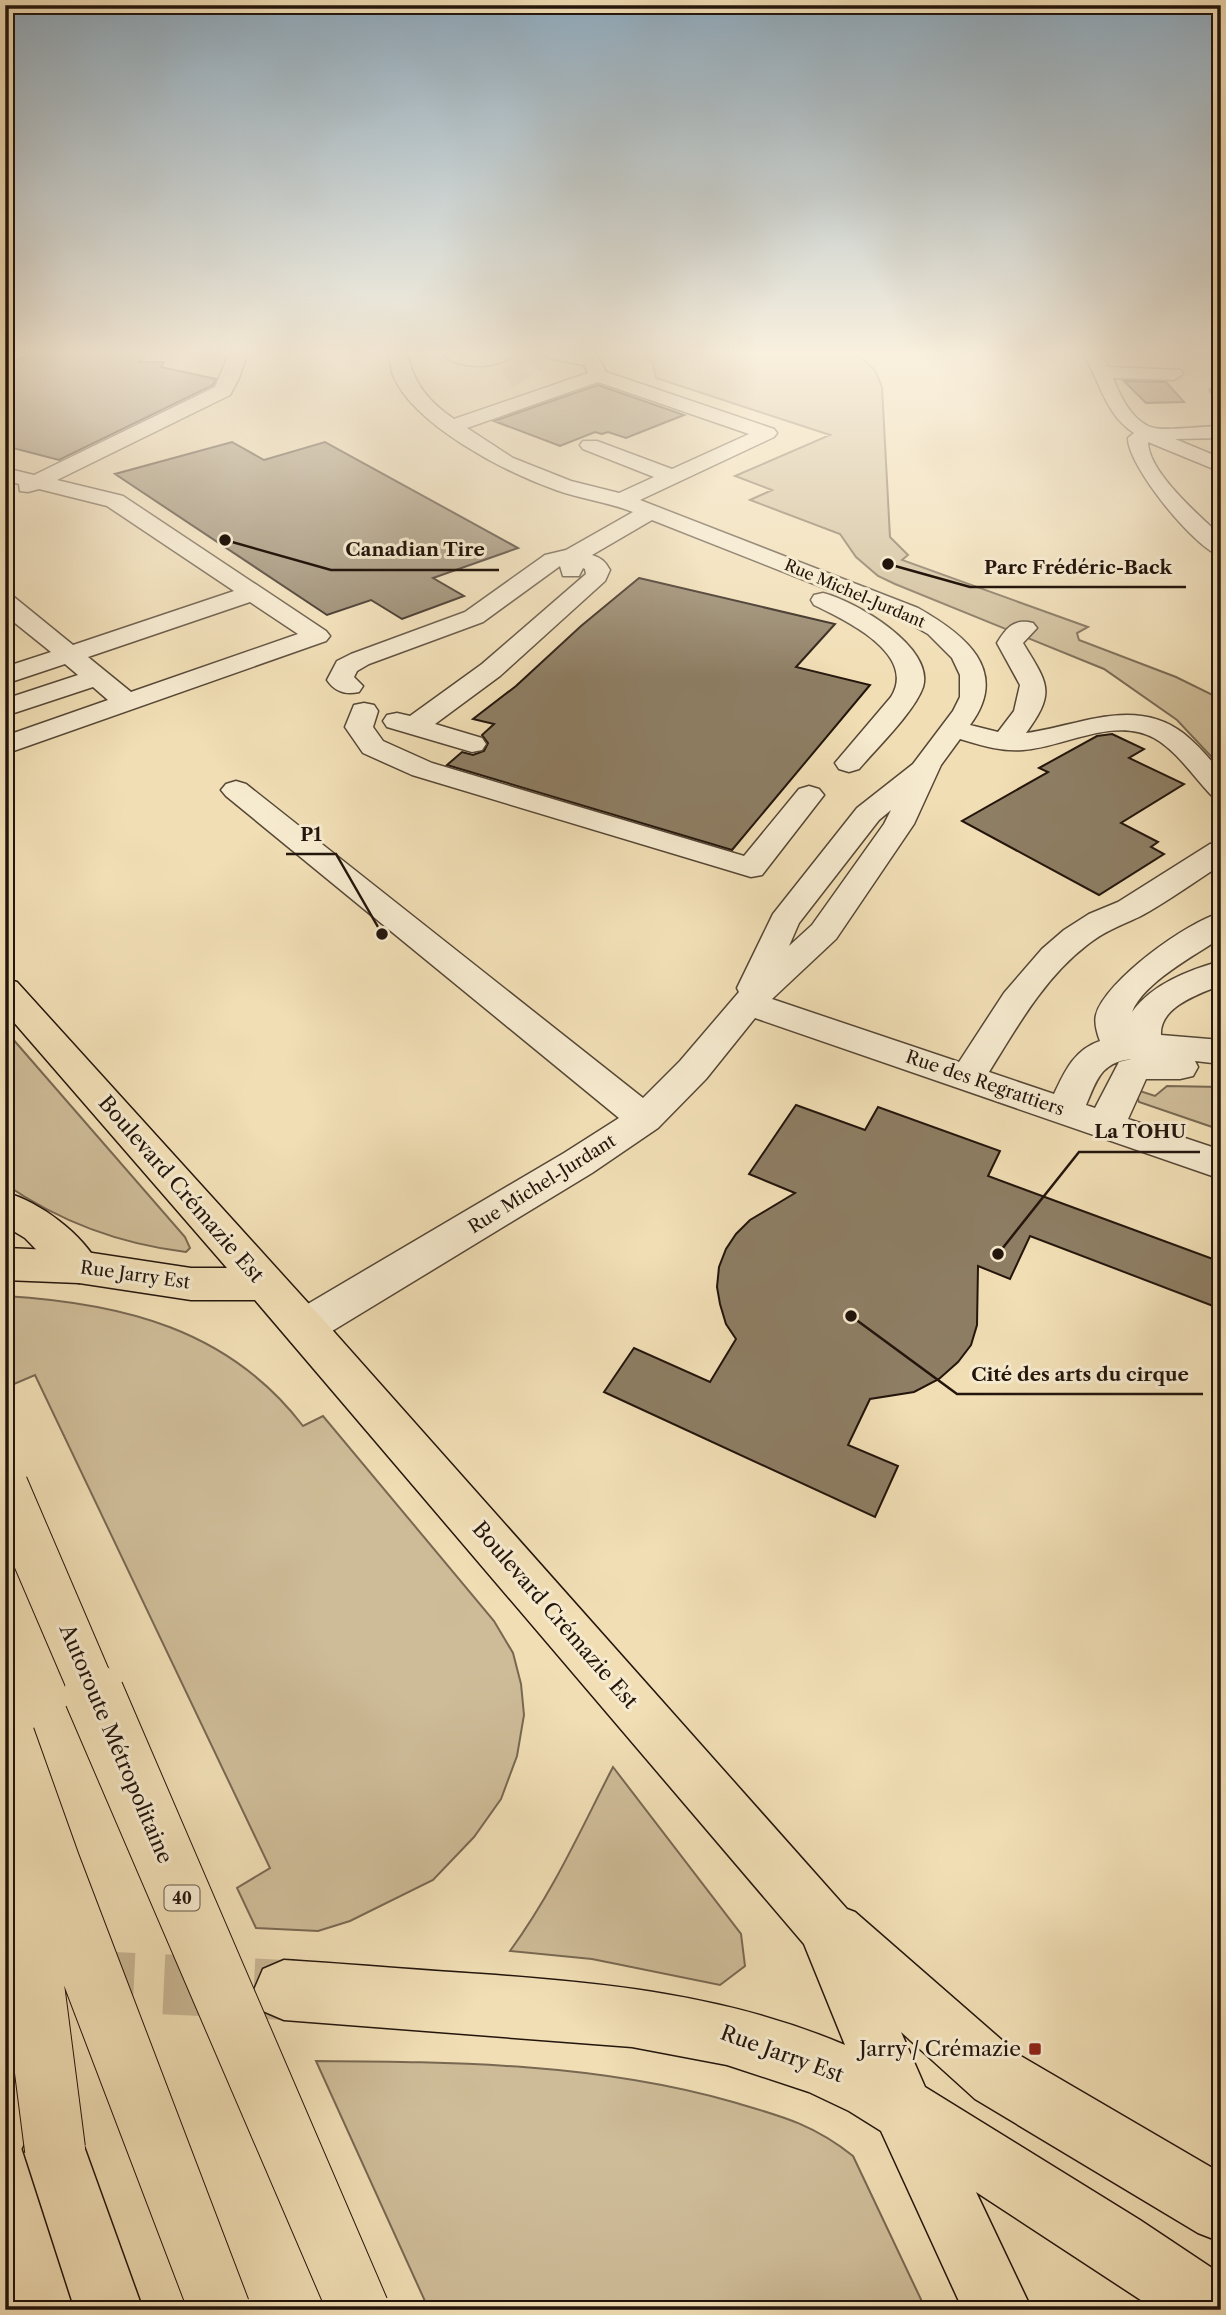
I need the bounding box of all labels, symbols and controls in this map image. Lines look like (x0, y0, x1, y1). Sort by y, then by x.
callout: Canadian Tire (331, 530, 499, 570)
text: Canadian Tire (345, 538, 485, 561)
callout: Parc Frédéric-Back (970, 547, 1186, 587)
street label: Rue Michel-Jurdant (782, 554, 929, 632)
text: Parc Frédéric-Back (984, 556, 1172, 579)
callout: P1 (286, 814, 336, 854)
text: P1 (300, 823, 322, 846)
street label: Rue des Regrattiers (903, 1046, 1067, 1120)
street label: Boulevard Crémazie Est (93, 1090, 270, 1288)
callout: La TOHU (1079, 1112, 1200, 1152)
text: La TOHU (1094, 1120, 1186, 1143)
street label: Rue Michel-Jurdant (464, 1129, 620, 1238)
street label: Rue Jarry Est (79, 1256, 192, 1294)
callout: Cité des arts du cirque (957, 1354, 1203, 1394)
text: Cité des arts du cirque (971, 1363, 1189, 1386)
street label: Boulevard Crémazie Est (467, 1516, 644, 1714)
street label: Autoroute Métropolitaine (54, 1620, 178, 1867)
road number: 40 (164, 1886, 200, 1910)
street label: Rue Jarry Est (717, 2020, 848, 2088)
place label: Jarry / Crémazie (856, 2036, 1021, 2061)
marker: Jarry / Crémazie (1027, 2041, 1043, 2057)

